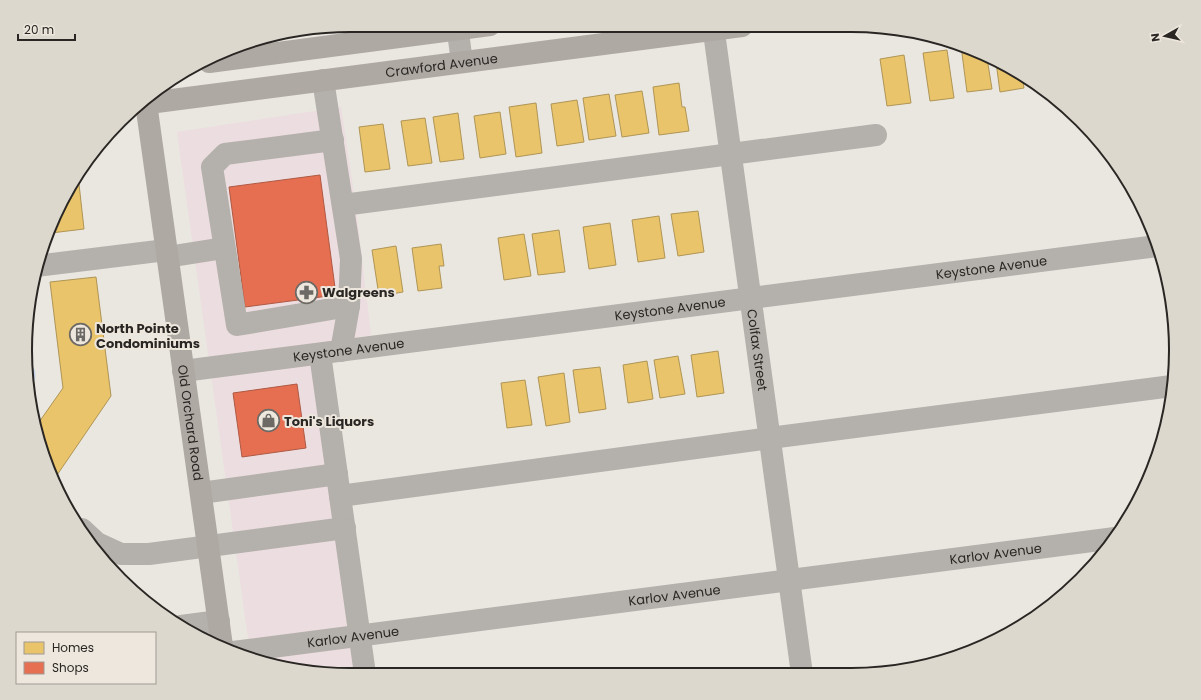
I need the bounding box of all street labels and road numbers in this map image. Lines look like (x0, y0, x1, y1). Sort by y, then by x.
street label: Crawford Avenue (384, 48, 499, 82)
street label: Keystone Avenue (935, 251, 1048, 284)
street label: Keystone Avenue (613, 292, 727, 325)
street label: Colfax Street (743, 308, 773, 392)
street label: Keystone Avenue (292, 333, 405, 366)
street label: Old Orchard Road (173, 363, 208, 482)
street label: Karlov Avenue (949, 538, 1043, 569)
street label: Karlov Avenue (627, 580, 721, 610)
street label: Karlov Avenue (306, 621, 400, 652)

